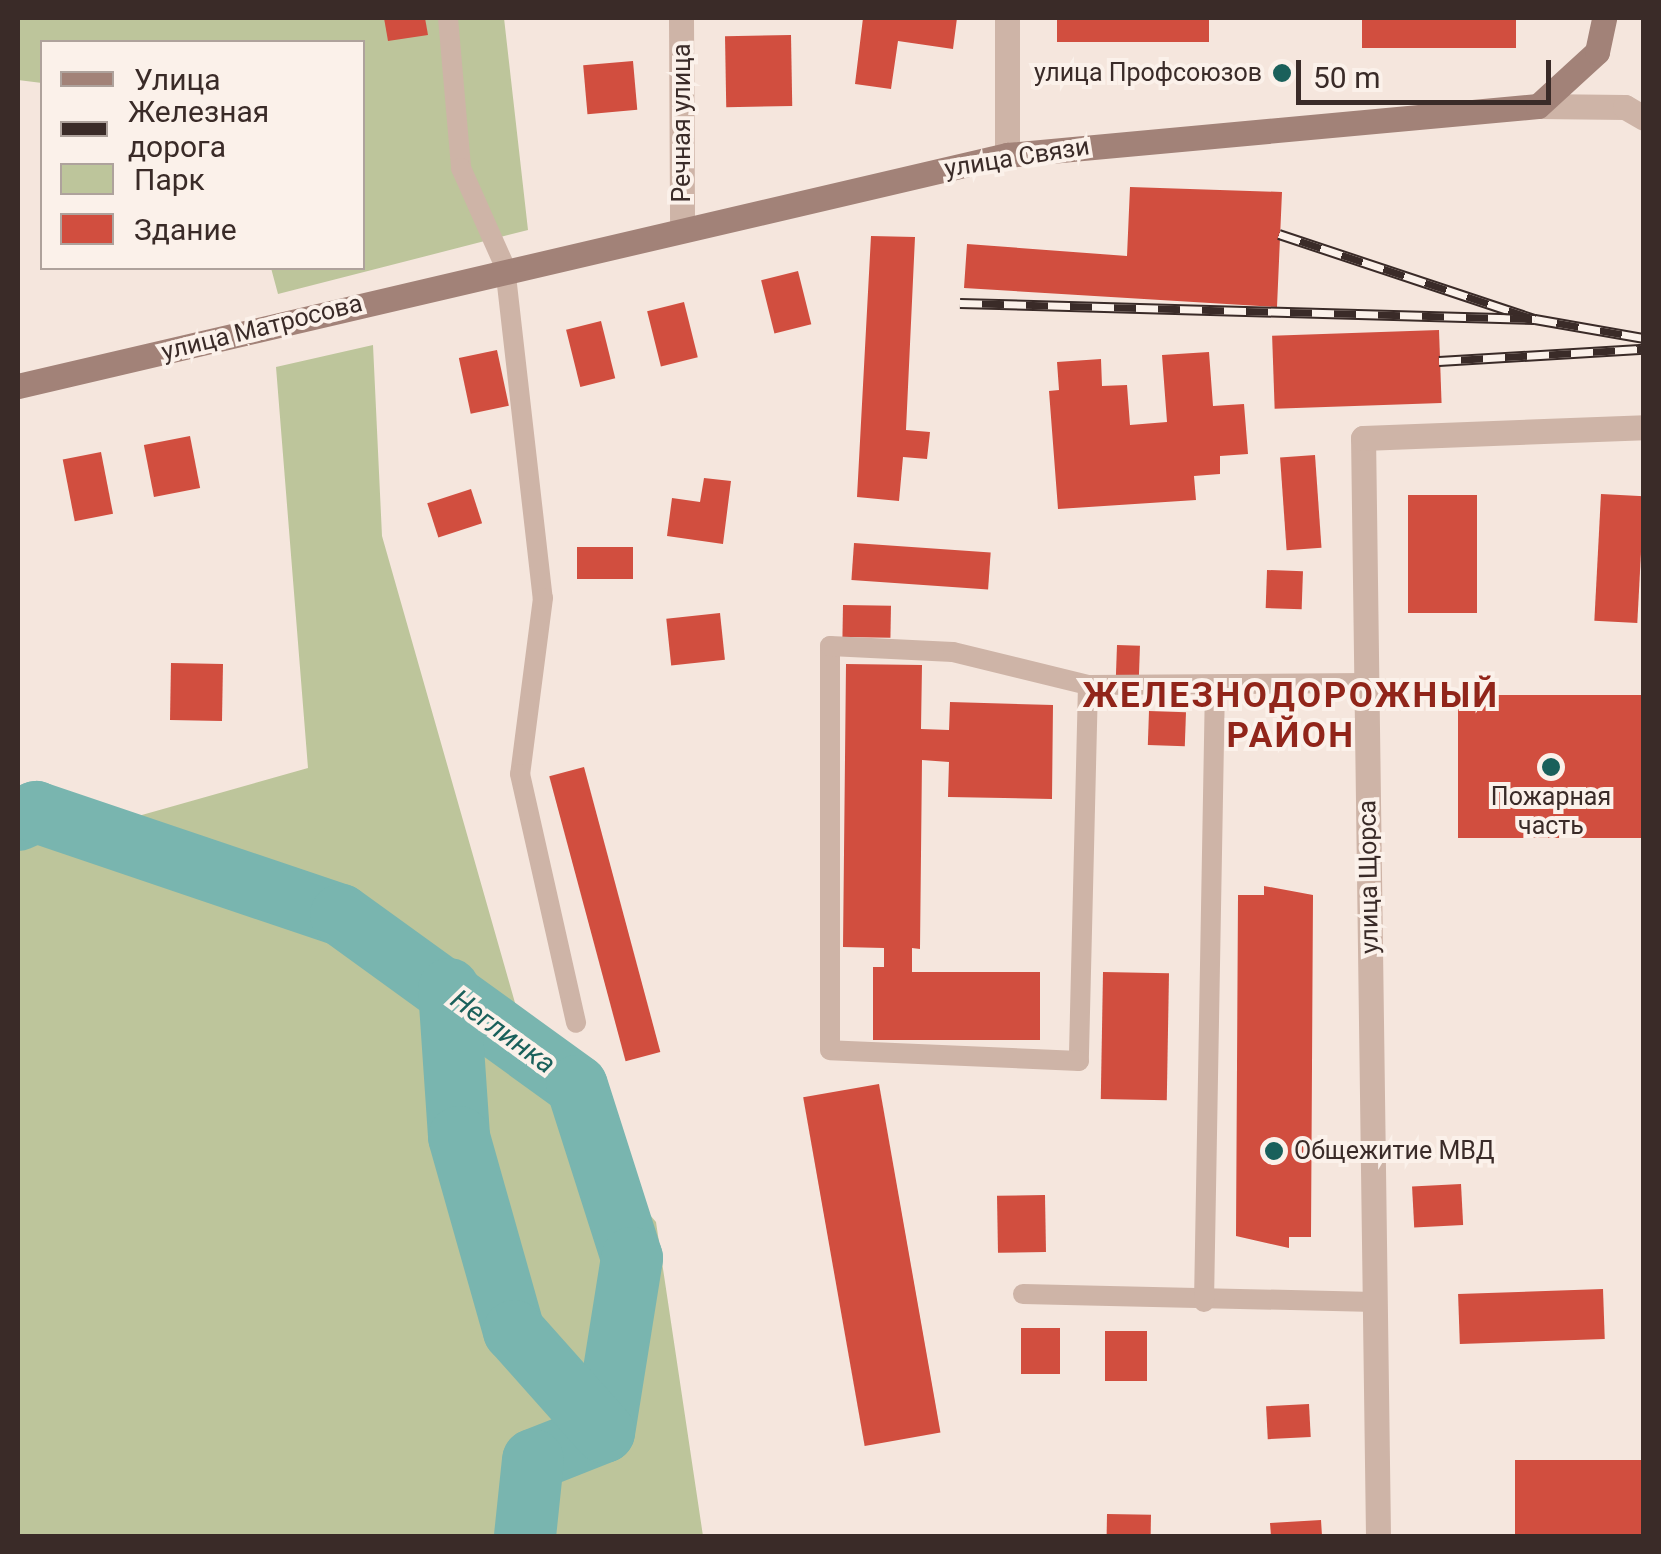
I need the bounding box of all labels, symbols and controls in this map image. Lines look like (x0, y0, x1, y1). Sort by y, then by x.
legend (40, 40, 365, 270)
scale bar (1301, 40, 1556, 102)
street label: Речная улица (667, 43, 697, 203)
place label: улица Профсоюзов (1034, 58, 1262, 88)
text: 50 m (1313, 60, 1380, 95)
text: Улица (134, 62, 221, 97)
marker: улица Профсоюзов (1271, 62, 1293, 84)
text: Железная дорога (128, 94, 269, 164)
street label: улица Связи (942, 132, 1092, 184)
text: Парк (134, 162, 205, 197)
text: Здание (134, 212, 237, 247)
street label: улица Матросова (159, 289, 365, 367)
district label: ЖЕЛЕЗНОДОРОЖНЫЙ РАЙОН (1082, 675, 1500, 757)
marker: Пожарная часть (1540, 756, 1562, 778)
place label: Пожарная часть (1491, 783, 1611, 842)
street label: улица Щорса (1353, 800, 1385, 954)
water label: Неглинка (444, 983, 562, 1081)
place label: Общежитие МВД (1294, 1136, 1495, 1166)
marker: Общежитие МВД (1263, 1140, 1285, 1162)

